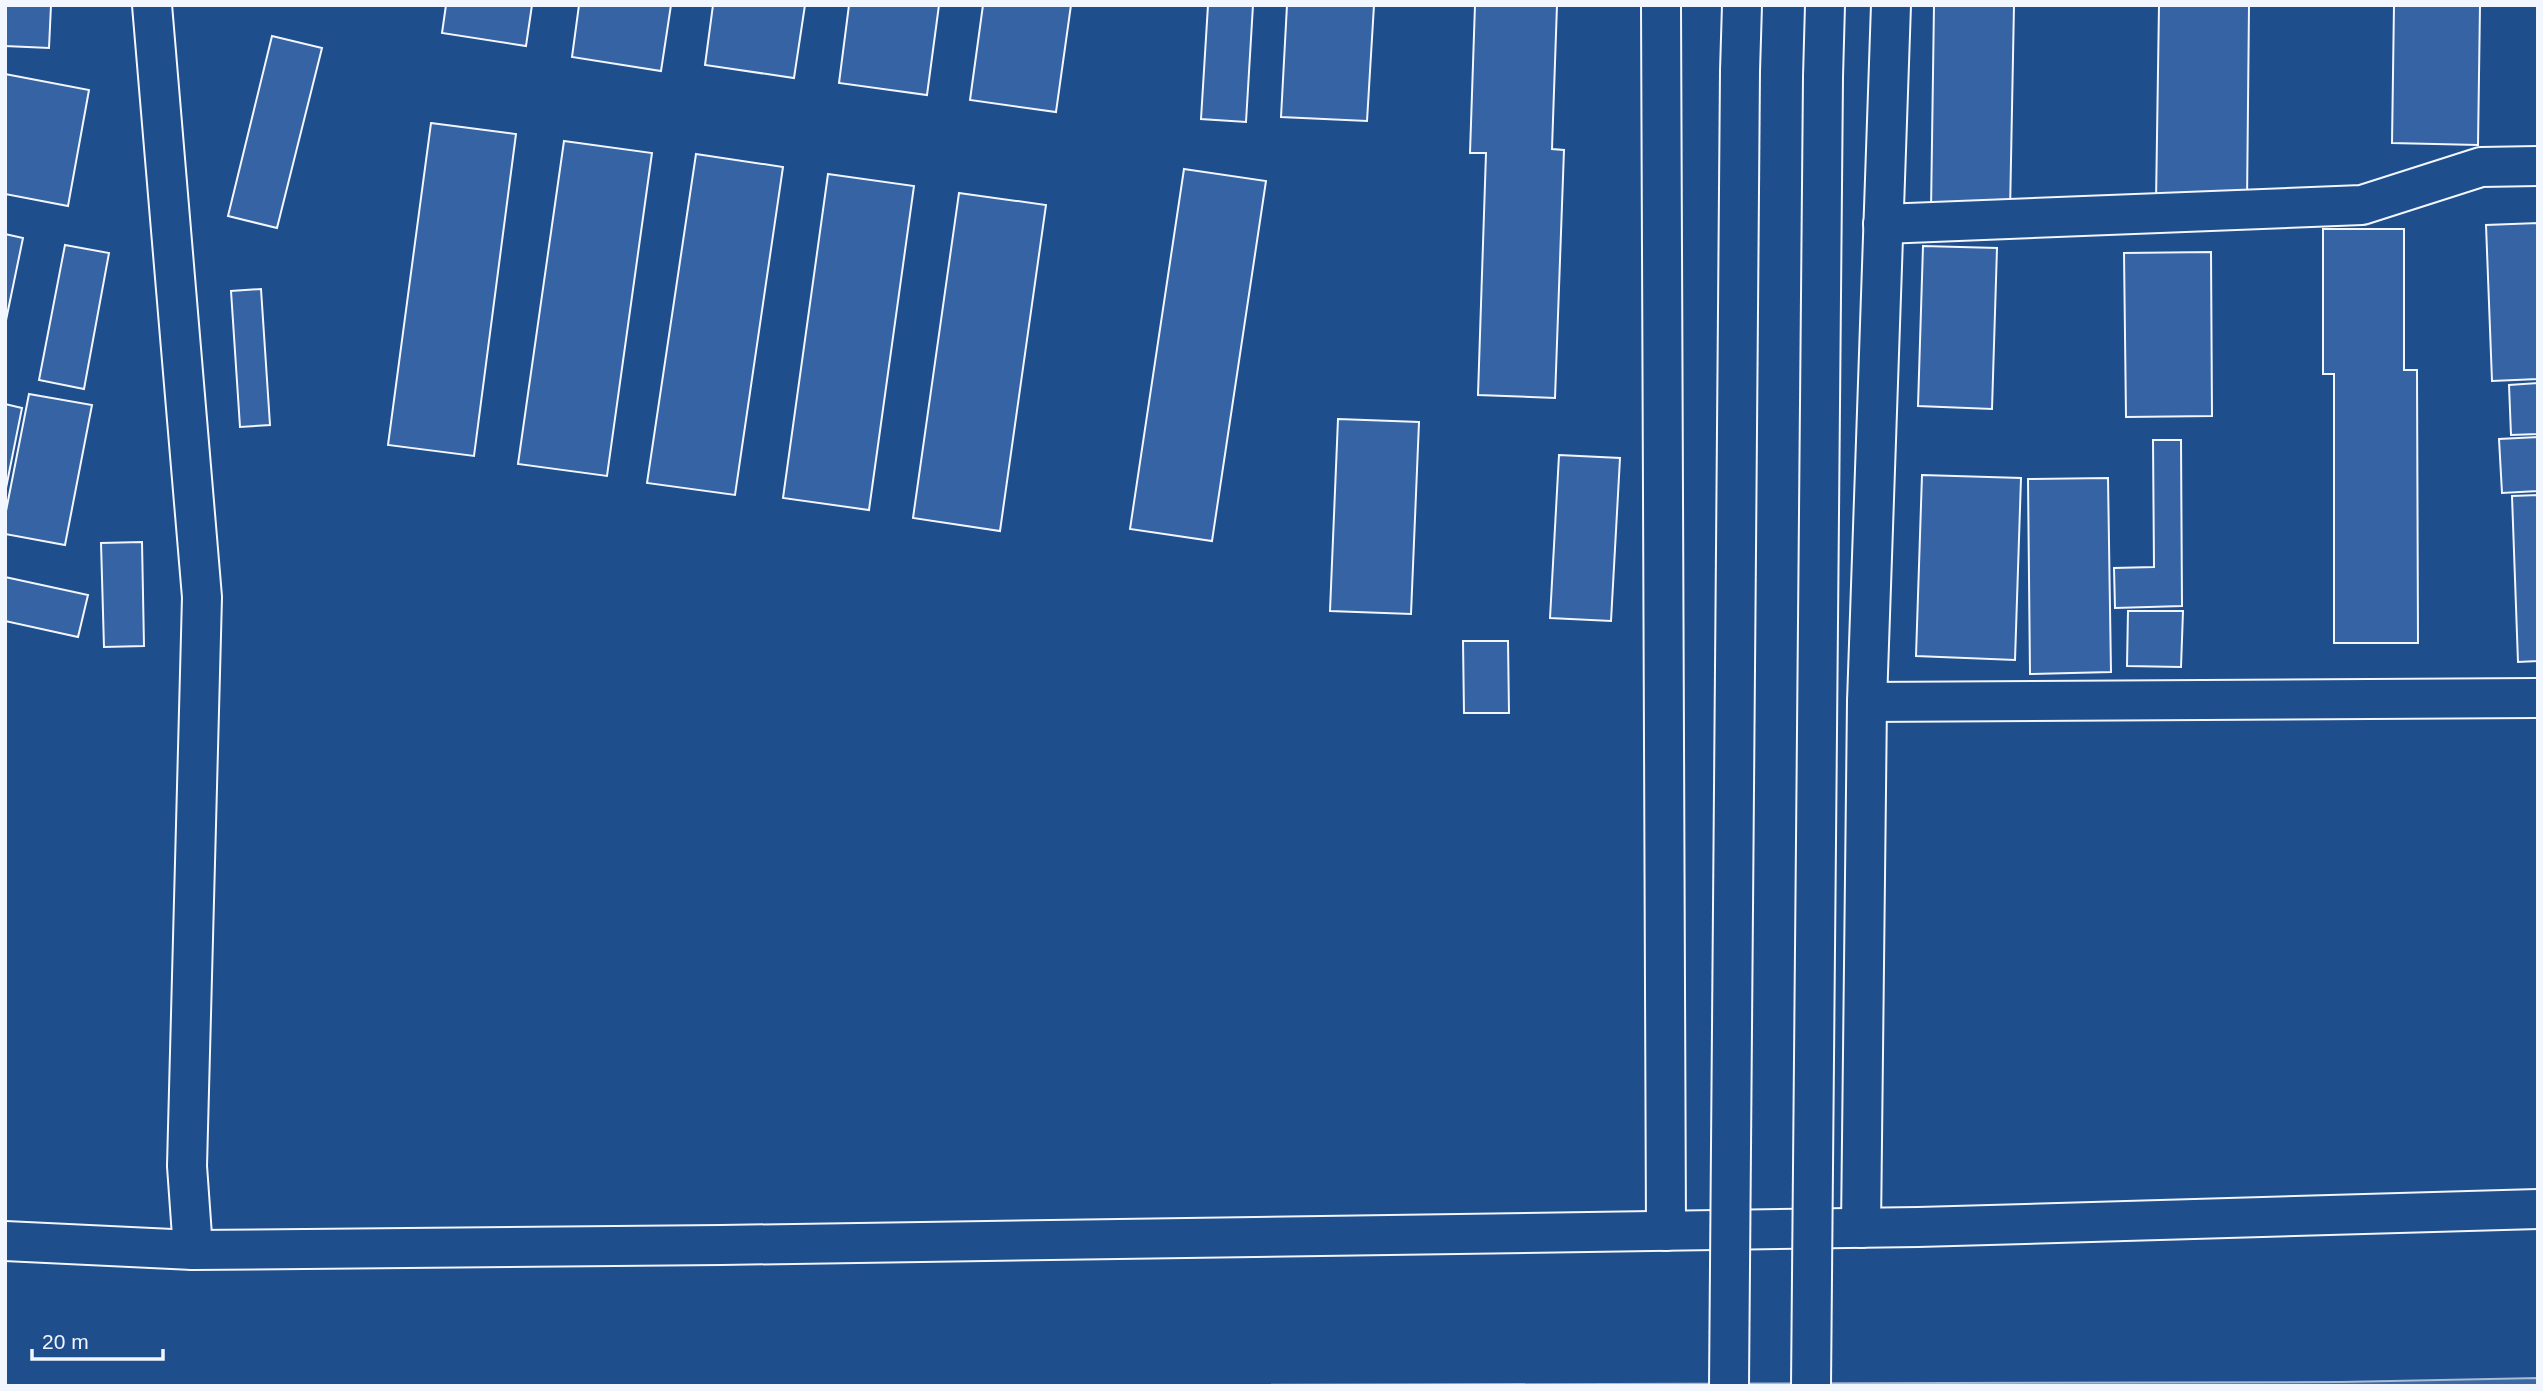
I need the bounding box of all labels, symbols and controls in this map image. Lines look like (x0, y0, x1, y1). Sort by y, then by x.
scale bar (32, 1318, 163, 1362)
text: 20 m (42, 1330, 89, 1353)

